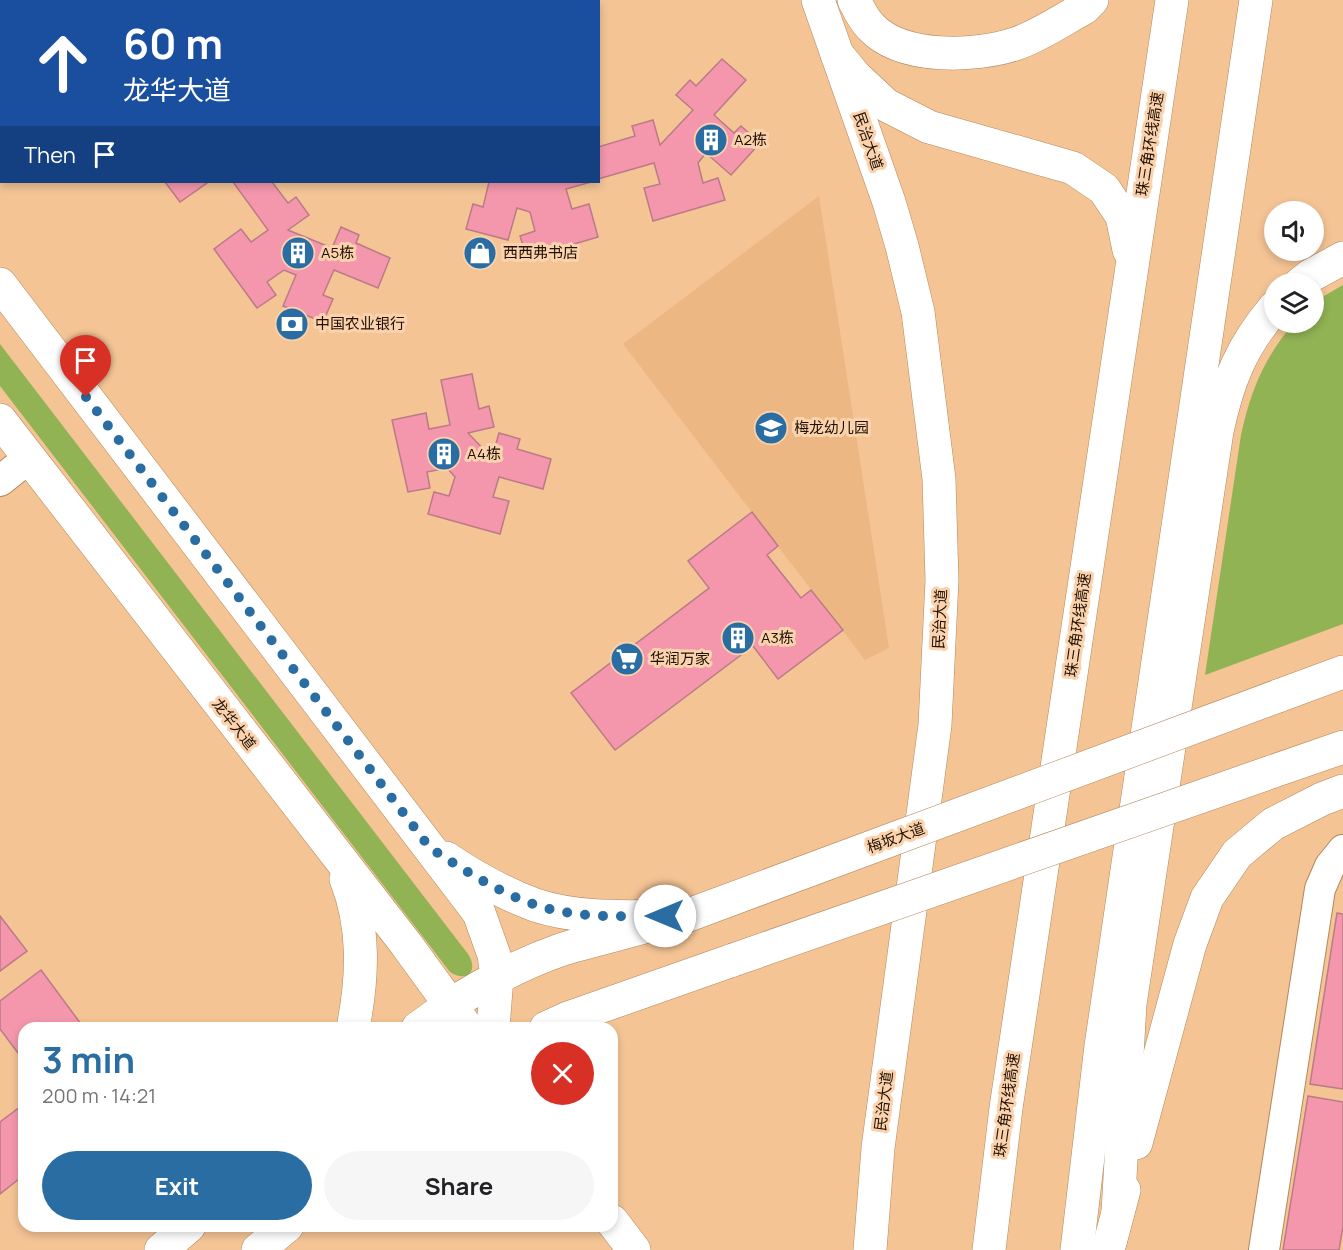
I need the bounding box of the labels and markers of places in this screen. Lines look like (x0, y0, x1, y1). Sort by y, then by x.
building icon: A2栋 (693, 122, 729, 158)
place label: A2栋 (734, 129, 767, 150)
building icon: A5栋 (280, 235, 316, 271)
shop icon: 西西弗书店 (462, 235, 498, 271)
place label: A5栋 (321, 242, 354, 263)
place label: 西西弗书店 (503, 242, 578, 263)
bank icon: 中国农业银行 (274, 306, 310, 342)
place label: 中国农业银行 (315, 313, 405, 334)
pin (60, 335, 111, 397)
school or university icon: 梅龙幼儿园 (753, 410, 789, 446)
place label: 梅龙幼儿园 (794, 417, 869, 438)
building icon: A4栋 (426, 436, 462, 472)
place label: A4栋 (467, 443, 501, 464)
building icon: A3栋 (720, 620, 756, 656)
place label: A3栋 (761, 627, 794, 648)
supermarket icon: 华润万家 (609, 641, 645, 677)
place label: 华润万家 (650, 648, 710, 669)

